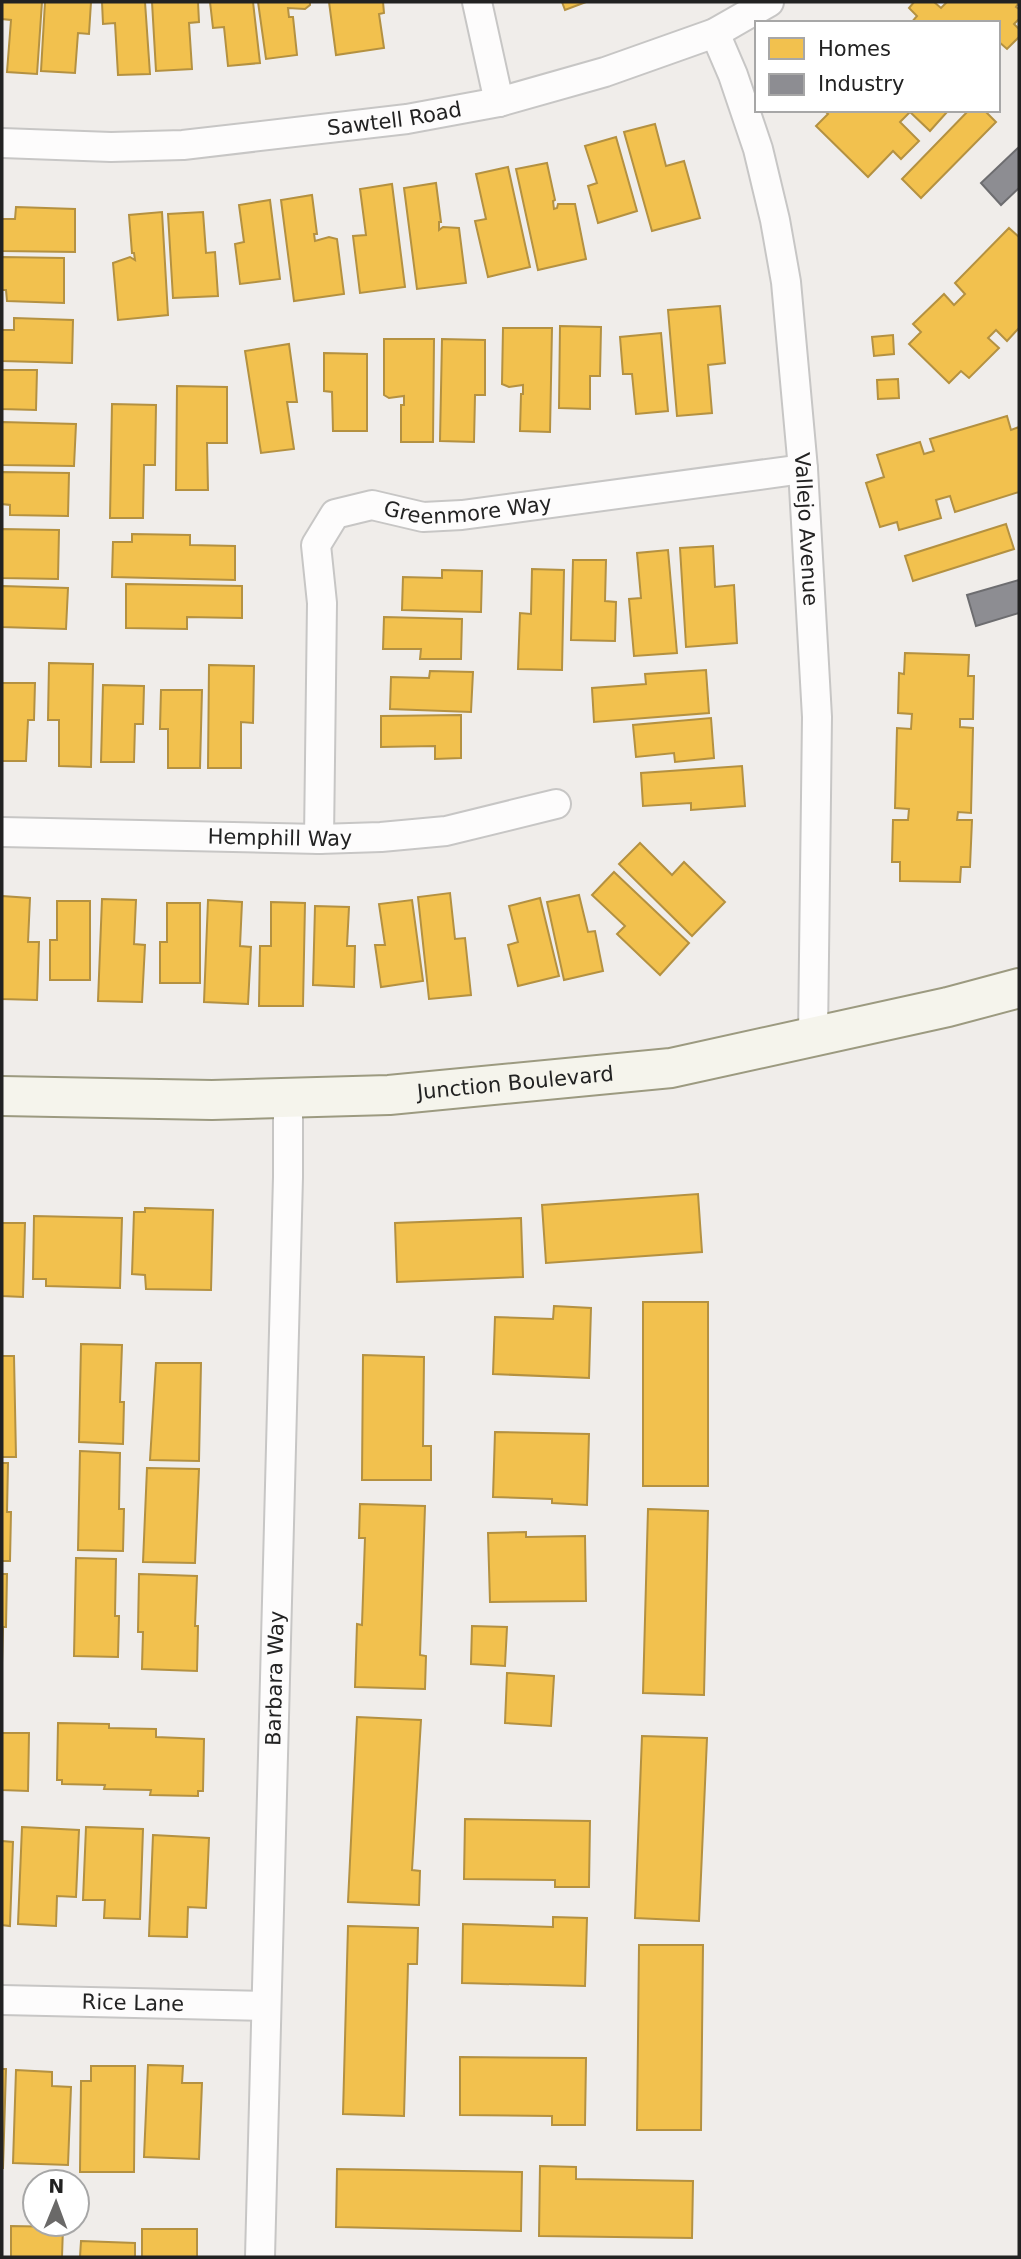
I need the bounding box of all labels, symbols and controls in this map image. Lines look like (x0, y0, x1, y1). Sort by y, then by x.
legend (755, 21, 1000, 112)
text: Homes (818, 37, 891, 61)
text: Industry (818, 72, 904, 96)
street label: Sawtell Road (326, 97, 463, 140)
street label: Vallejo Avenue (790, 452, 823, 607)
street label: Greenmore Way (381, 491, 553, 529)
street label: Hemphill Way (207, 825, 353, 851)
street label: Junction Boulevard (414, 1062, 615, 1104)
street label: Barbara Way (261, 1610, 289, 1746)
street label: Rice Lane (82, 1990, 184, 2016)
north arrow (21, 2168, 91, 2238)
text: N (48, 2175, 64, 2197)

